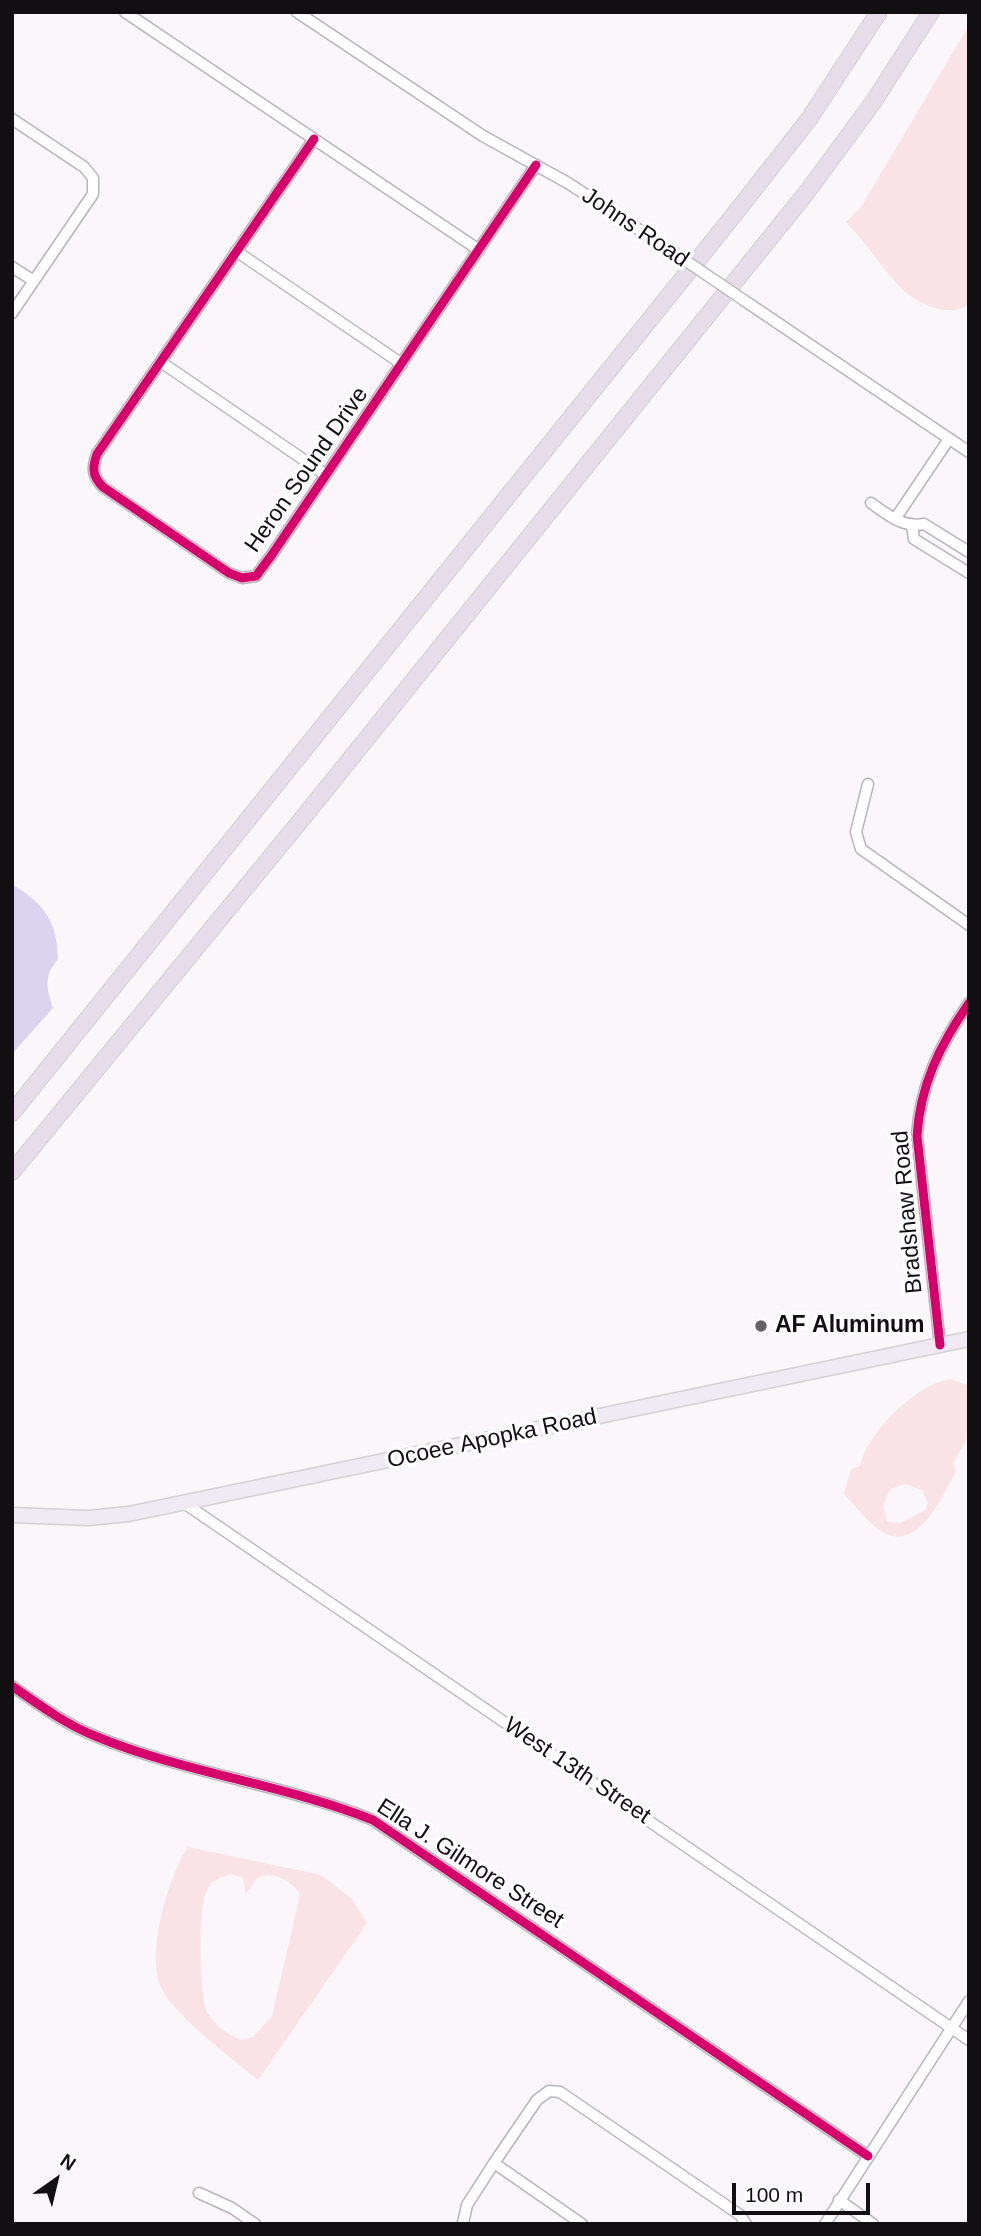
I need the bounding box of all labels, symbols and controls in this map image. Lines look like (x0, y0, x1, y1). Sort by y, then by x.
street label: Johns Road (576, 182, 694, 274)
street label: Heron Sound Drive (240, 382, 374, 558)
street label: Bradshaw Road (887, 1129, 929, 1295)
place label: AF Aluminum (775, 1312, 924, 1340)
marker: AF Aluminum (753, 1318, 769, 1334)
street label: Ocoee Apopka Road (385, 1403, 599, 1475)
street label: West 13th Street (498, 1712, 656, 1830)
street label: Ella J. Gilmore Street (371, 1793, 569, 1935)
north arrow (21, 2145, 91, 2215)
text: N (56, 2150, 80, 2175)
scale bar (736, 2170, 874, 2214)
text: 100 m (745, 2183, 803, 2206)

